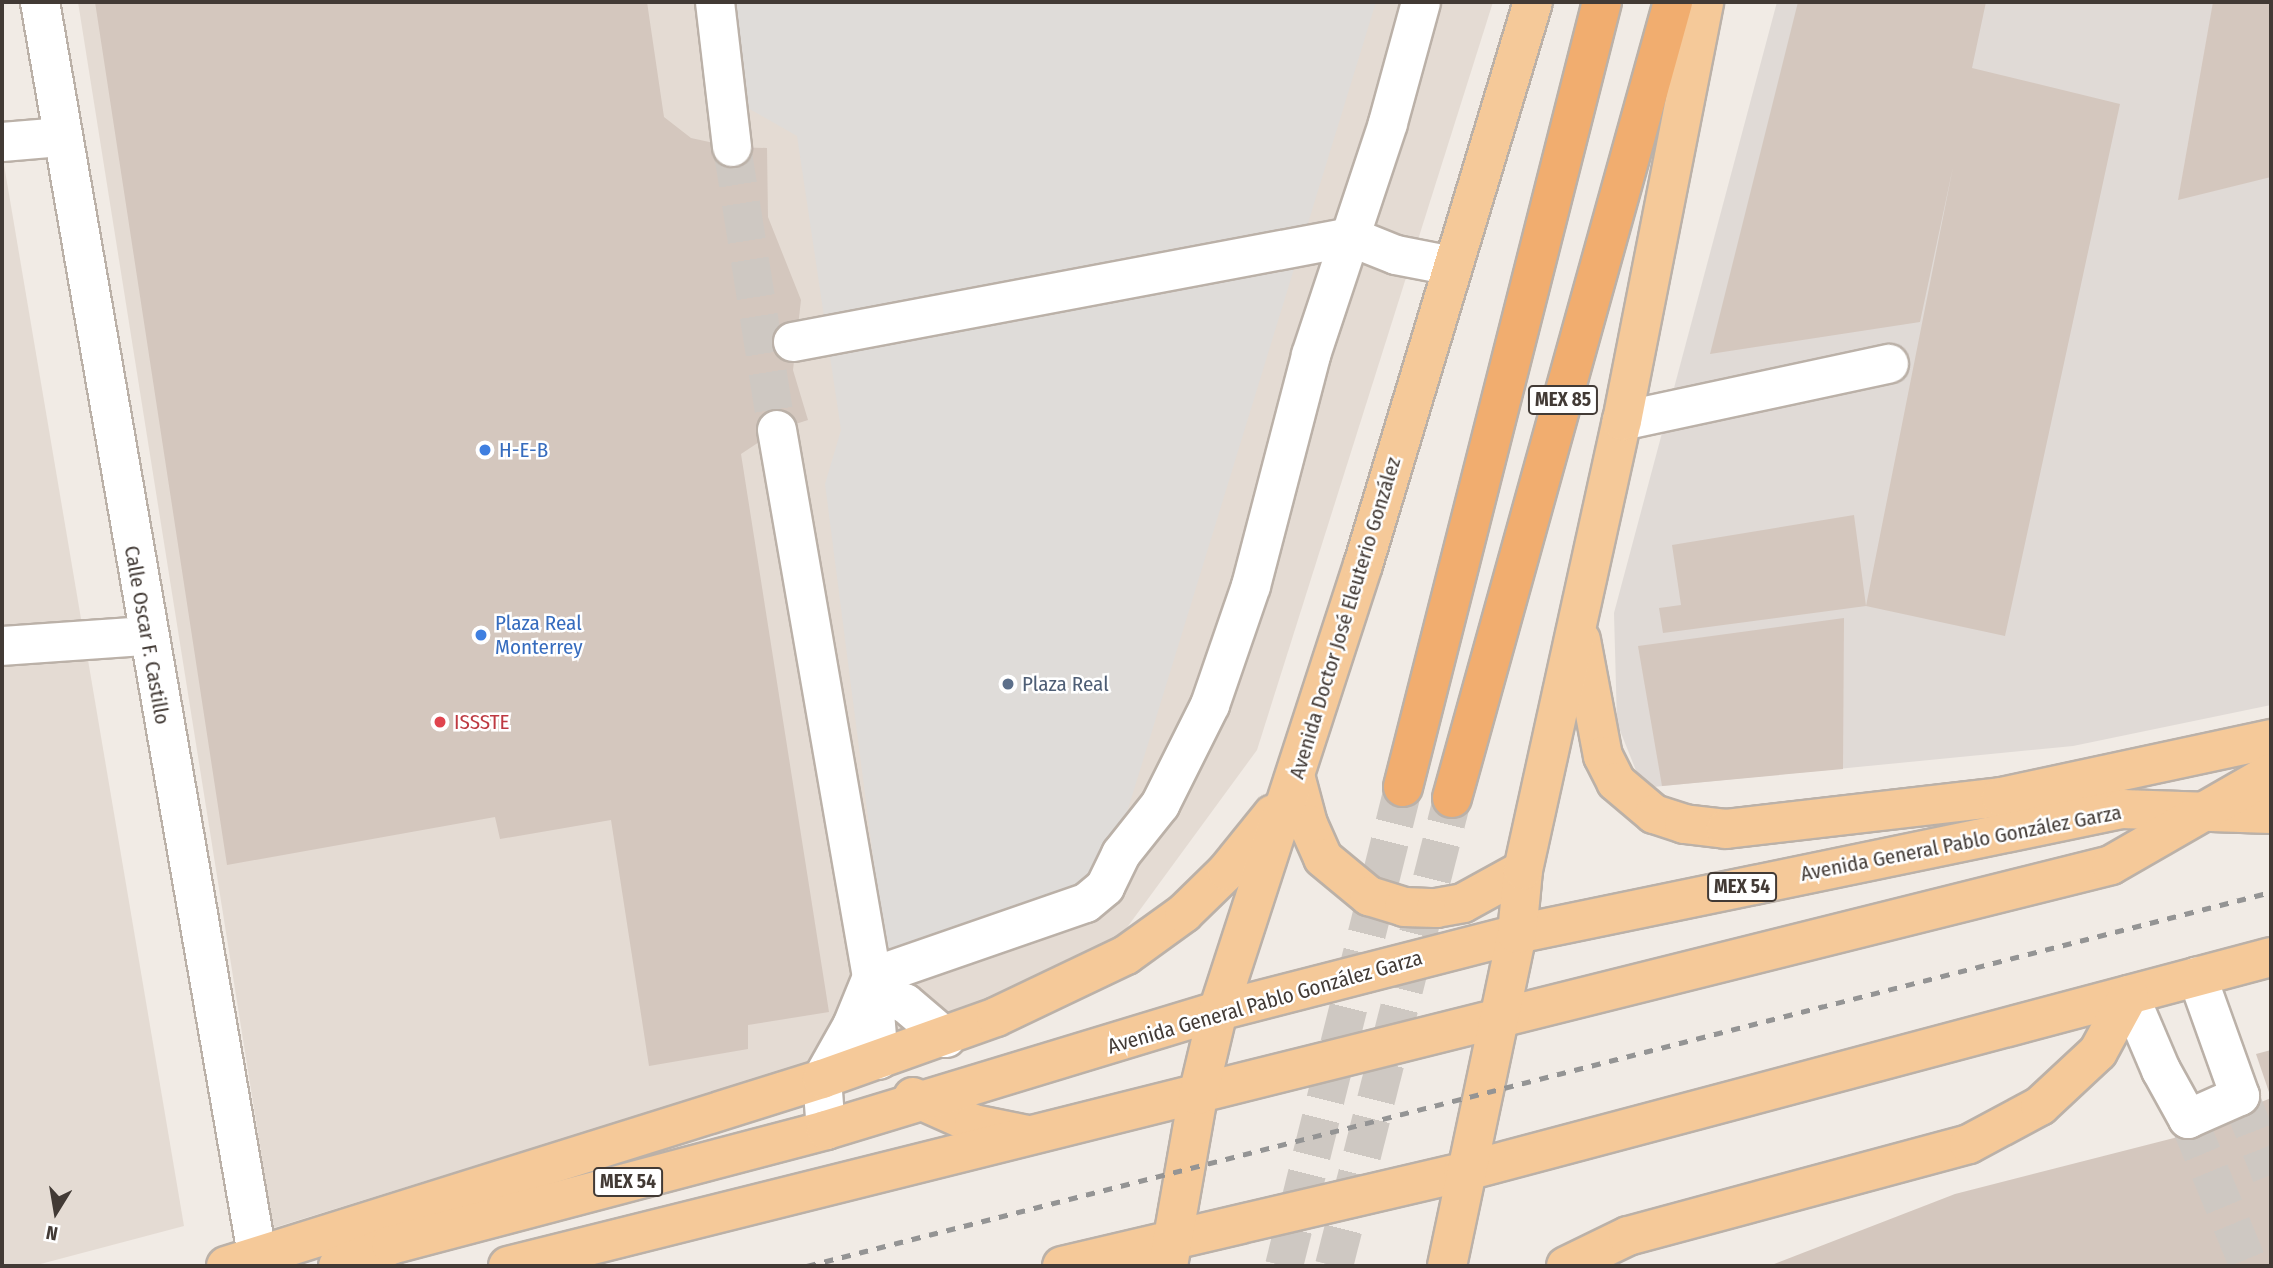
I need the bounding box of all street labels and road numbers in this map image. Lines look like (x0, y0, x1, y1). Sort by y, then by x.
road number: MEX 85 (1526, 384, 1600, 416)
street label: Avenida Doctor José Eleuterio González (1284, 454, 1406, 782)
street label: Calle Oscar F. Castillo (119, 544, 175, 726)
street label: Avenida General Pablo González Garza (1798, 799, 2124, 887)
road number: MEX 54 (1707, 872, 1777, 902)
street label: Avenida General Pablo González Garza (1105, 945, 1425, 1059)
road number: MEX 54 (593, 1166, 663, 1198)

